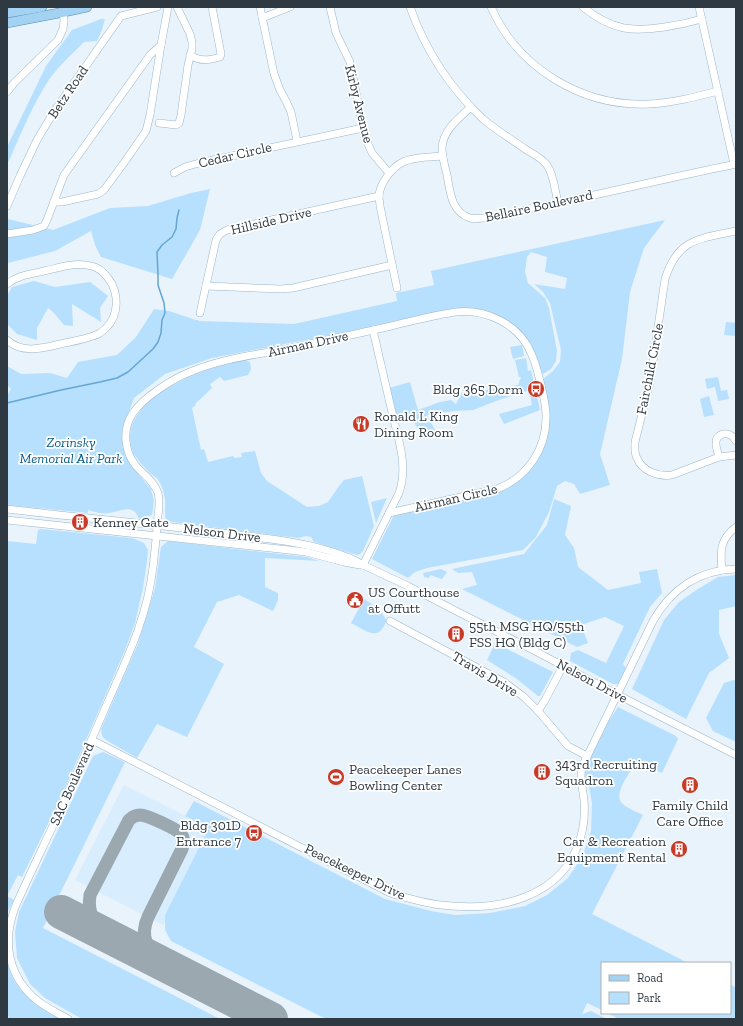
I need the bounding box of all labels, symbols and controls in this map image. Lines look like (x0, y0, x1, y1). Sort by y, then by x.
street label: Betz Road (44, 62, 92, 122)
street label: Kirby Avenue (341, 63, 377, 145)
street label: Cedar Circle (197, 138, 274, 172)
street label: Bellaire Boulevard (484, 186, 595, 226)
street label: Hillside Drive (229, 203, 313, 239)
street label: Fairchild Circle (633, 322, 667, 416)
street label: Airman Drive (266, 327, 350, 361)
bus stop icon: Bldg 365 Dorm (526, 379, 546, 399)
place label: Bldg 365 Dorm (433, 381, 523, 398)
place label: Ronald L King Dining Room (374, 408, 458, 441)
restaurant icon: Ronald L King Dining Room (351, 414, 371, 434)
park label: Zorinsky Memorial Air Park (20, 434, 122, 467)
street label: Airman Circle (413, 480, 499, 516)
building icon: Kenney Gate (70, 512, 90, 532)
place label: Kenney Gate (93, 514, 169, 531)
street label: Nelson Drive (182, 520, 262, 546)
place label: US Courthouse at Offutt (368, 584, 460, 617)
public building icon: US Courthouse at Offutt (345, 590, 365, 610)
place label: 55th MSG HQ/55th FSS HQ (Bldg C) (469, 618, 585, 651)
building icon: 55th MSG HQ/55th FSS HQ (Bldg C) (446, 624, 466, 644)
street label: Travis Drive (449, 648, 522, 701)
street label: Nelson Drive (554, 655, 631, 707)
street label: SAC Boulevard (46, 740, 98, 828)
place label: 343rd Recruiting Squadron (555, 756, 657, 789)
place label: Peacekeeper Lanes Bowling Center (349, 761, 462, 794)
building icon: 343rd Recruiting Squadron (532, 762, 552, 782)
sports icon: Peacekeeper Lanes Bowling Center (326, 767, 346, 787)
building icon: Family Child Care Office (680, 775, 700, 795)
place label: Family Child Care Office (652, 797, 728, 830)
place label: Bldg 301D Entrance 7 (176, 817, 241, 850)
bus stop icon: Bldg 301D Entrance 7 (244, 823, 264, 843)
place label: Car & Recreation Equipment Rental (557, 833, 666, 866)
building icon: Car & Recreation Equipment Rental (669, 839, 689, 859)
street label: Peacekeeper Drive (302, 840, 409, 904)
legend (601, 962, 731, 1014)
text: Road (637, 971, 663, 985)
text: Park (637, 991, 662, 1005)

